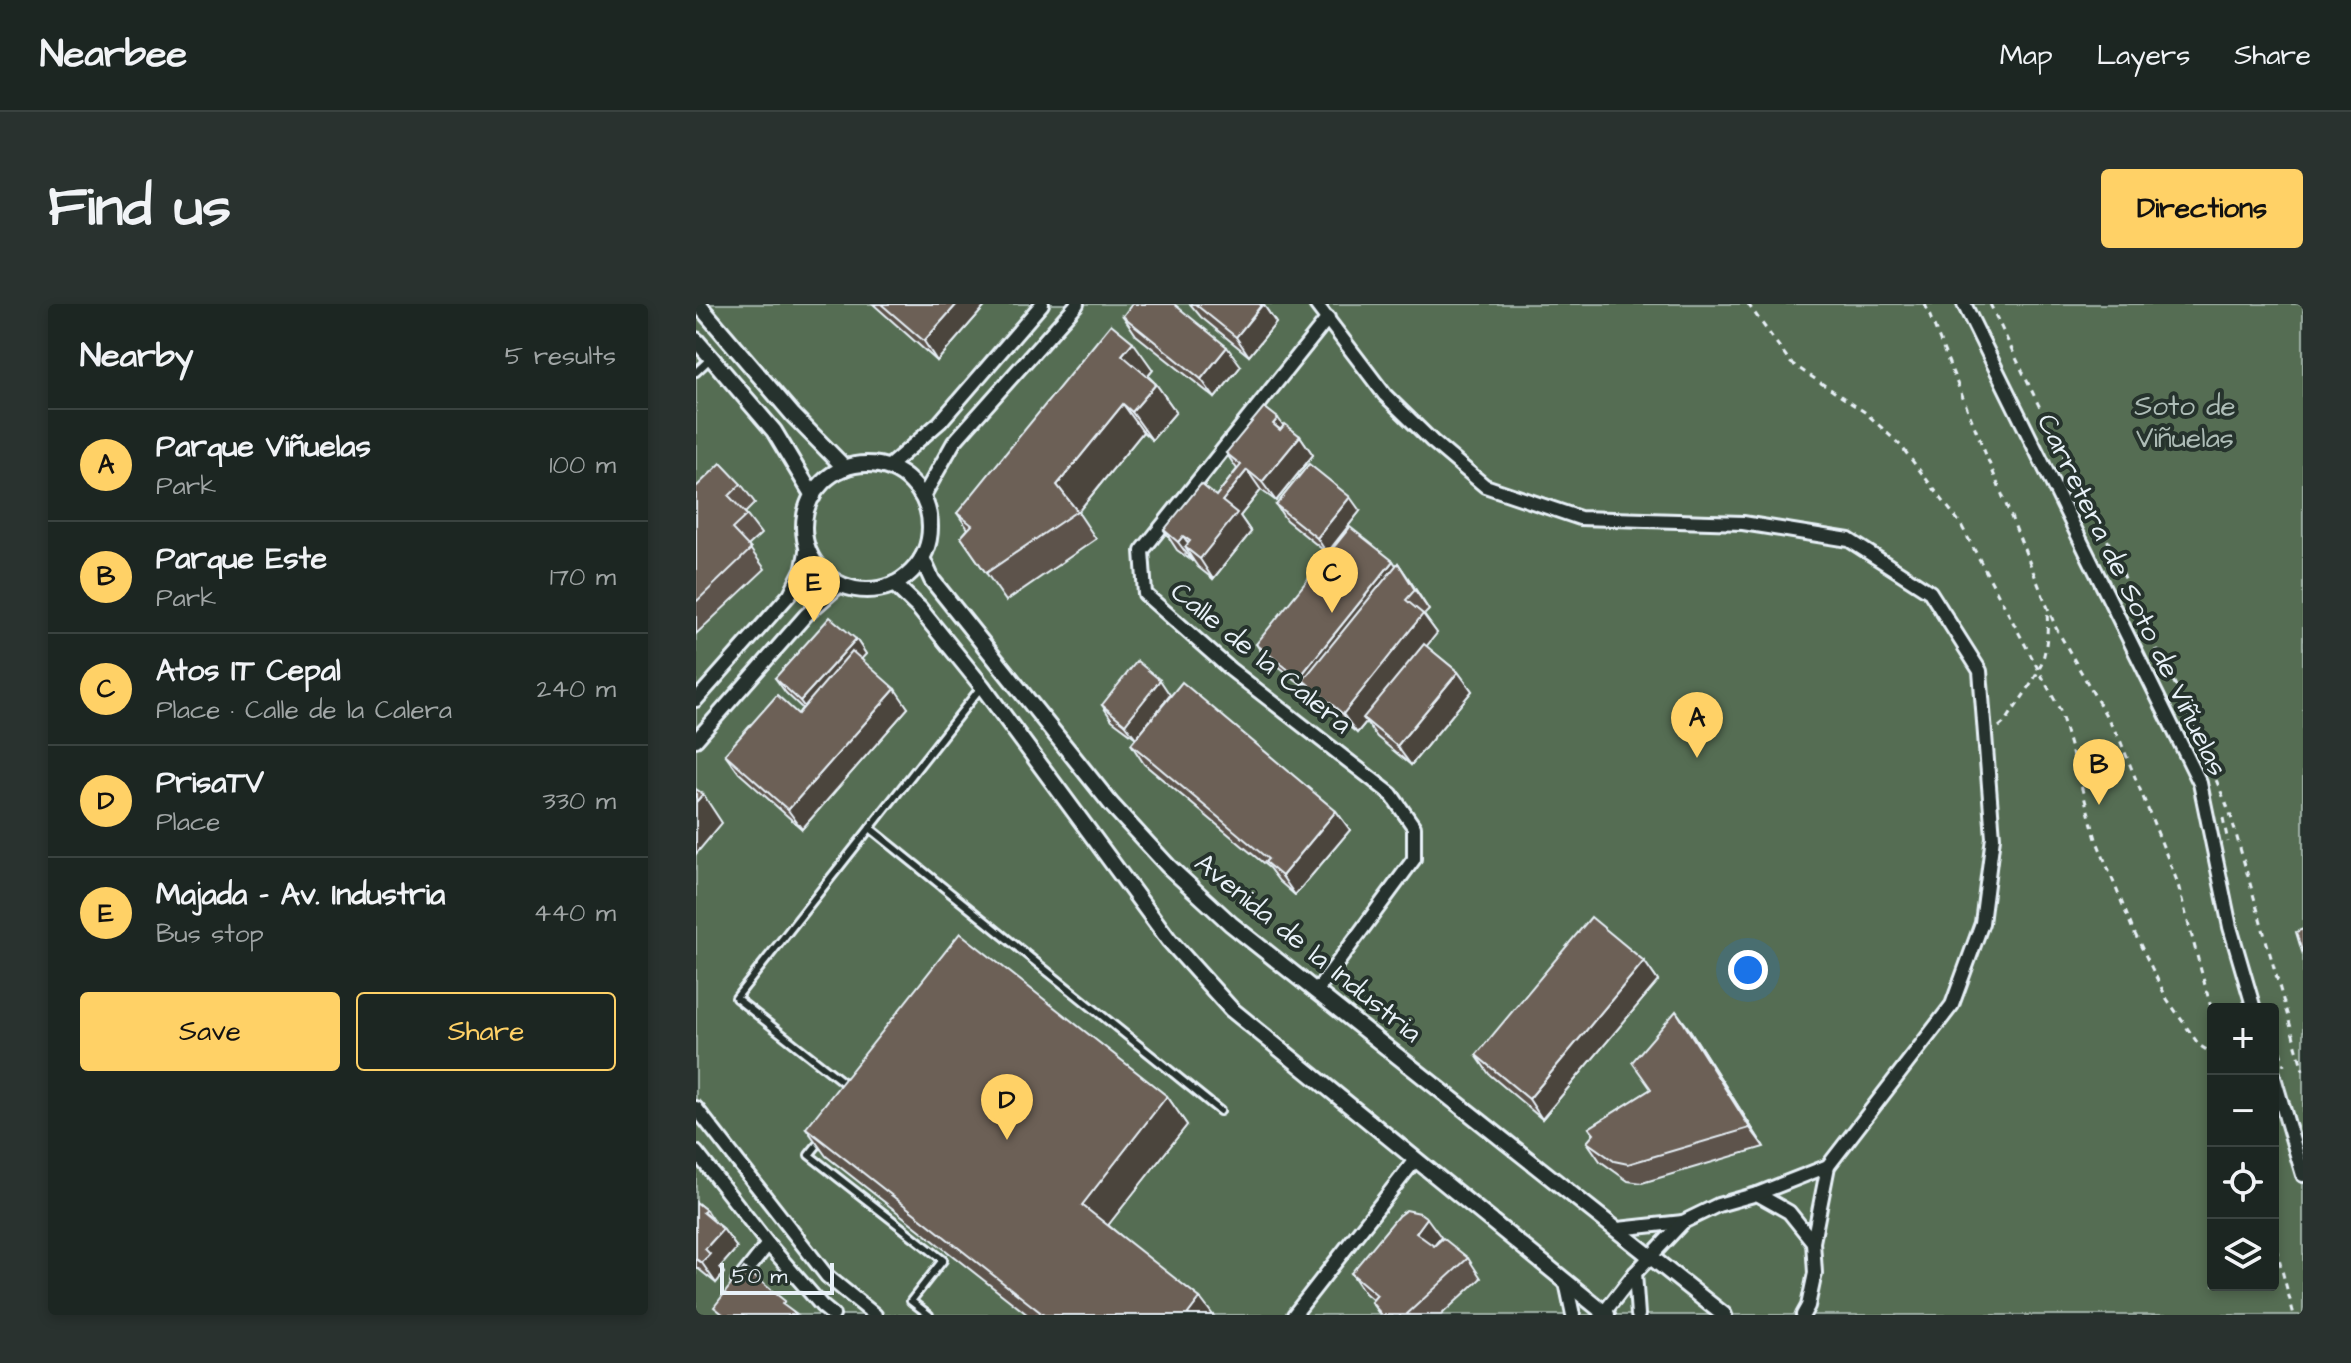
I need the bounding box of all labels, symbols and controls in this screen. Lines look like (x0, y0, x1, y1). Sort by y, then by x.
text: Nearbee (40, 29, 187, 81)
text: Map (2000, 36, 2053, 75)
text: Layers (2097, 36, 2190, 75)
text: Share (2234, 36, 2311, 75)
text: Find us (48, 169, 231, 247)
button: Directions (2101, 169, 2303, 248)
text: Nearby (80, 332, 194, 380)
text: 5 results (505, 338, 616, 374)
park label: Soto de Viñuelas (2134, 387, 2236, 458)
street label: Carretera de Soto de Viñuelas (2027, 407, 2237, 783)
text: Parque Viñuelas (156, 426, 371, 468)
text: A (98, 447, 114, 483)
text: 100 m (549, 447, 616, 483)
text: Park (156, 468, 216, 504)
text: Parque Este (156, 538, 327, 580)
pin: C (1306, 547, 1358, 613)
pin: E (788, 556, 840, 622)
text: B (97, 559, 115, 595)
text: 170 m (550, 559, 616, 595)
street label: Calle de la Calera (1162, 573, 1360, 743)
text: Park (156, 580, 216, 616)
text: Atos IT Cepal (156, 650, 341, 692)
text: C (97, 671, 115, 707)
text: 240 m (536, 671, 616, 707)
text: Place · Calle de la Calera (156, 692, 452, 728)
pin: A (1671, 692, 1723, 758)
pin: B (2073, 739, 2125, 805)
text: PrisaTV (156, 762, 264, 804)
text: D (98, 783, 114, 819)
text: 330 m (542, 783, 616, 819)
text: Place (156, 804, 220, 840)
street label: Avenida de la Industria (1186, 844, 1430, 1052)
text: Majada - Av. Industria (156, 874, 445, 916)
text: E (98, 895, 114, 931)
text: 440 m (534, 895, 616, 931)
text: Bus stop (156, 916, 264, 952)
your location (1728, 950, 1768, 990)
button: Save (80, 992, 340, 1071)
button: Share (356, 992, 616, 1071)
map controls (2207, 1003, 2279, 1291)
button: + (2207, 1003, 2279, 1075)
pin: D (981, 1074, 1033, 1140)
button: − (2207, 1075, 2279, 1147)
button: locate (2207, 1147, 2279, 1219)
button: layers (2207, 1219, 2279, 1291)
scale bar (720, 1259, 834, 1295)
text: 50 m (732, 1261, 787, 1292)

